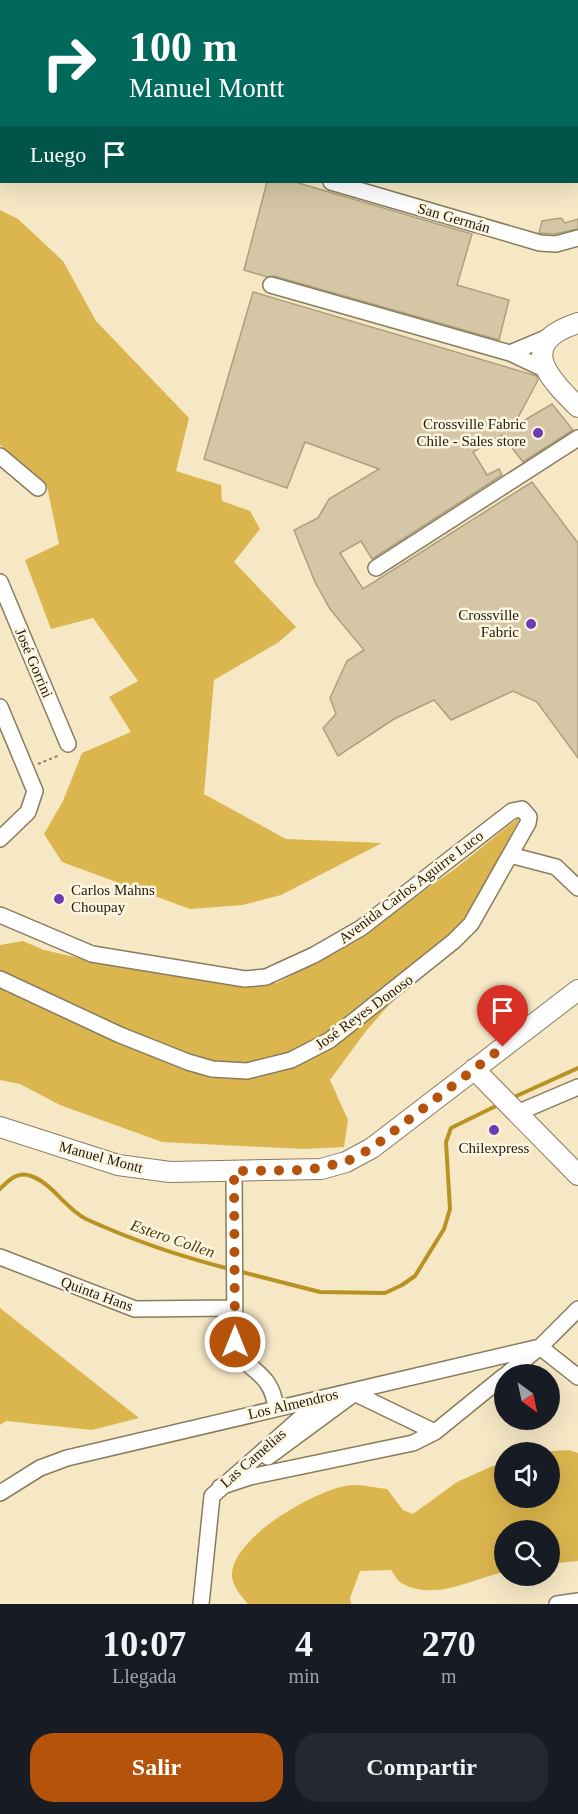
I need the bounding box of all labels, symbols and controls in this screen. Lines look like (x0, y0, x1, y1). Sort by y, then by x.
icon: right (30, 24, 108, 102)
text: 100 m (129, 24, 238, 70)
text: Manuel Montt (129, 73, 284, 103)
icon: arrive (98, 138, 131, 171)
text: Luego (30, 142, 86, 167)
street label: San Germán (416, 200, 493, 236)
place label: Crossville Fabric Chile - Sales store (416, 416, 526, 449)
marker: Crossville Fabric Chile - Sales store (531, 426, 545, 440)
place label: Crossville Fabric (458, 607, 519, 640)
marker: Crossville Fabric (524, 617, 538, 631)
street label: José Gorrini (12, 626, 56, 700)
street label: Avenida Carlos Aguirre Luco (336, 827, 486, 947)
place label: Carlos Mahns Choupay (71, 882, 155, 915)
marker: Carlos Mahns Choupay (52, 892, 66, 906)
street label: José Reyes Donoso (312, 971, 416, 1053)
pin (477, 985, 528, 1047)
icon: arrive (486, 994, 519, 1027)
marker: Chilexpress (487, 1123, 501, 1137)
street label: Manuel Montt (57, 1138, 146, 1176)
place label: Chilexpress (459, 1140, 530, 1156)
water label: Estero Collen (128, 1216, 217, 1261)
street label: Quinta Hans (59, 1274, 135, 1314)
position arrow (203, 1310, 267, 1374)
north arrow (494, 1364, 560, 1430)
map controls (494, 1364, 560, 1586)
street label: Los Almendros (246, 1386, 340, 1422)
street label: Las Camelias (217, 1425, 289, 1491)
button: sound (494, 1442, 560, 1508)
button: search (494, 1520, 560, 1586)
text: 10:07 (102, 1624, 186, 1664)
text: 4 (295, 1624, 313, 1664)
text: 270 (422, 1624, 476, 1664)
text: Llegada (112, 1665, 176, 1687)
text: min (288, 1665, 320, 1687)
text: m (441, 1665, 457, 1687)
button: Salir (30, 1733, 283, 1802)
button: Compartir (295, 1733, 548, 1802)

